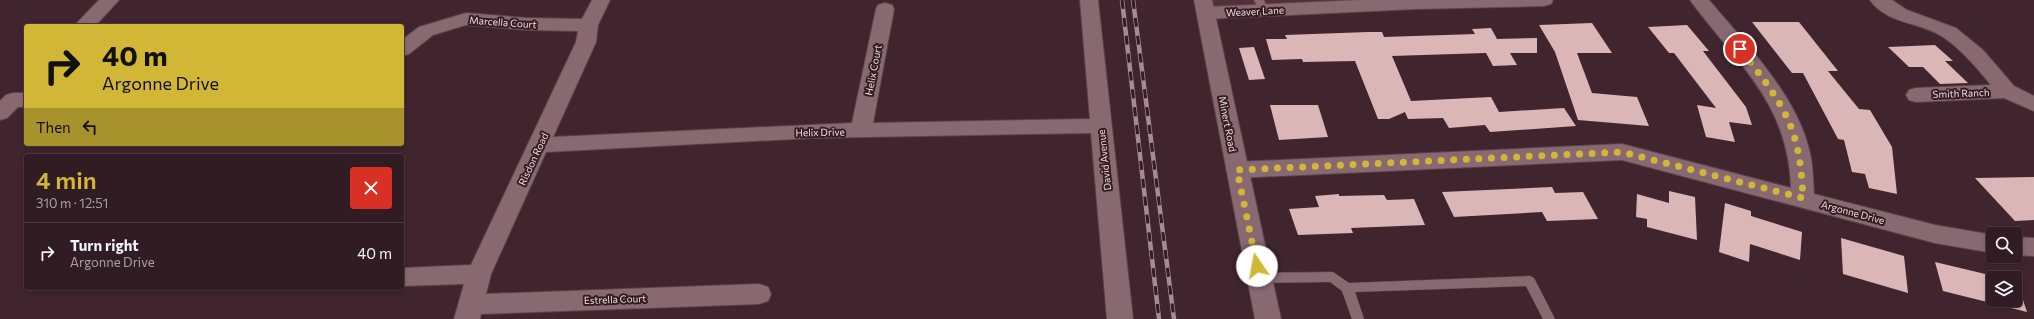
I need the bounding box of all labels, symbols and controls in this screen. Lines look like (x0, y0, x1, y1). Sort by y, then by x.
street label: Weaver Lane (1226, 3, 1284, 19)
street label: Marcella Court (469, 14, 537, 30)
pin (1723, 32, 1757, 66)
text: 40 m (102, 38, 168, 72)
icon: arrive (1729, 38, 1751, 60)
icon: right (36, 40, 88, 92)
street label: Helix Court (862, 44, 884, 96)
text: Argonne Drive (102, 72, 219, 94)
street label: Smith Ranch (1932, 86, 1990, 100)
street label: Minert Road (1217, 95, 1239, 153)
icon: left (79, 116, 101, 138)
text: Then (36, 118, 71, 136)
street label: Helix Drive (795, 126, 845, 138)
street label: David Avenue (1095, 129, 1113, 191)
street label: Risdon Road (516, 131, 550, 187)
text: 4 min (36, 165, 97, 194)
button: close (350, 167, 392, 209)
text: 310 m · 12:51 (36, 195, 108, 211)
street label: Argonne Drive (1820, 198, 1886, 226)
map controls (1986, 227, 2022, 307)
button: search (1986, 227, 2022, 263)
text: Turn right (70, 236, 139, 254)
icon: right (36, 242, 58, 264)
text: 40 m (357, 244, 392, 262)
position arrow (1236, 245, 1278, 287)
text: Argonne Drive (70, 254, 155, 270)
button: layers (1986, 271, 2022, 307)
street label: Estrella Court (584, 292, 646, 306)

